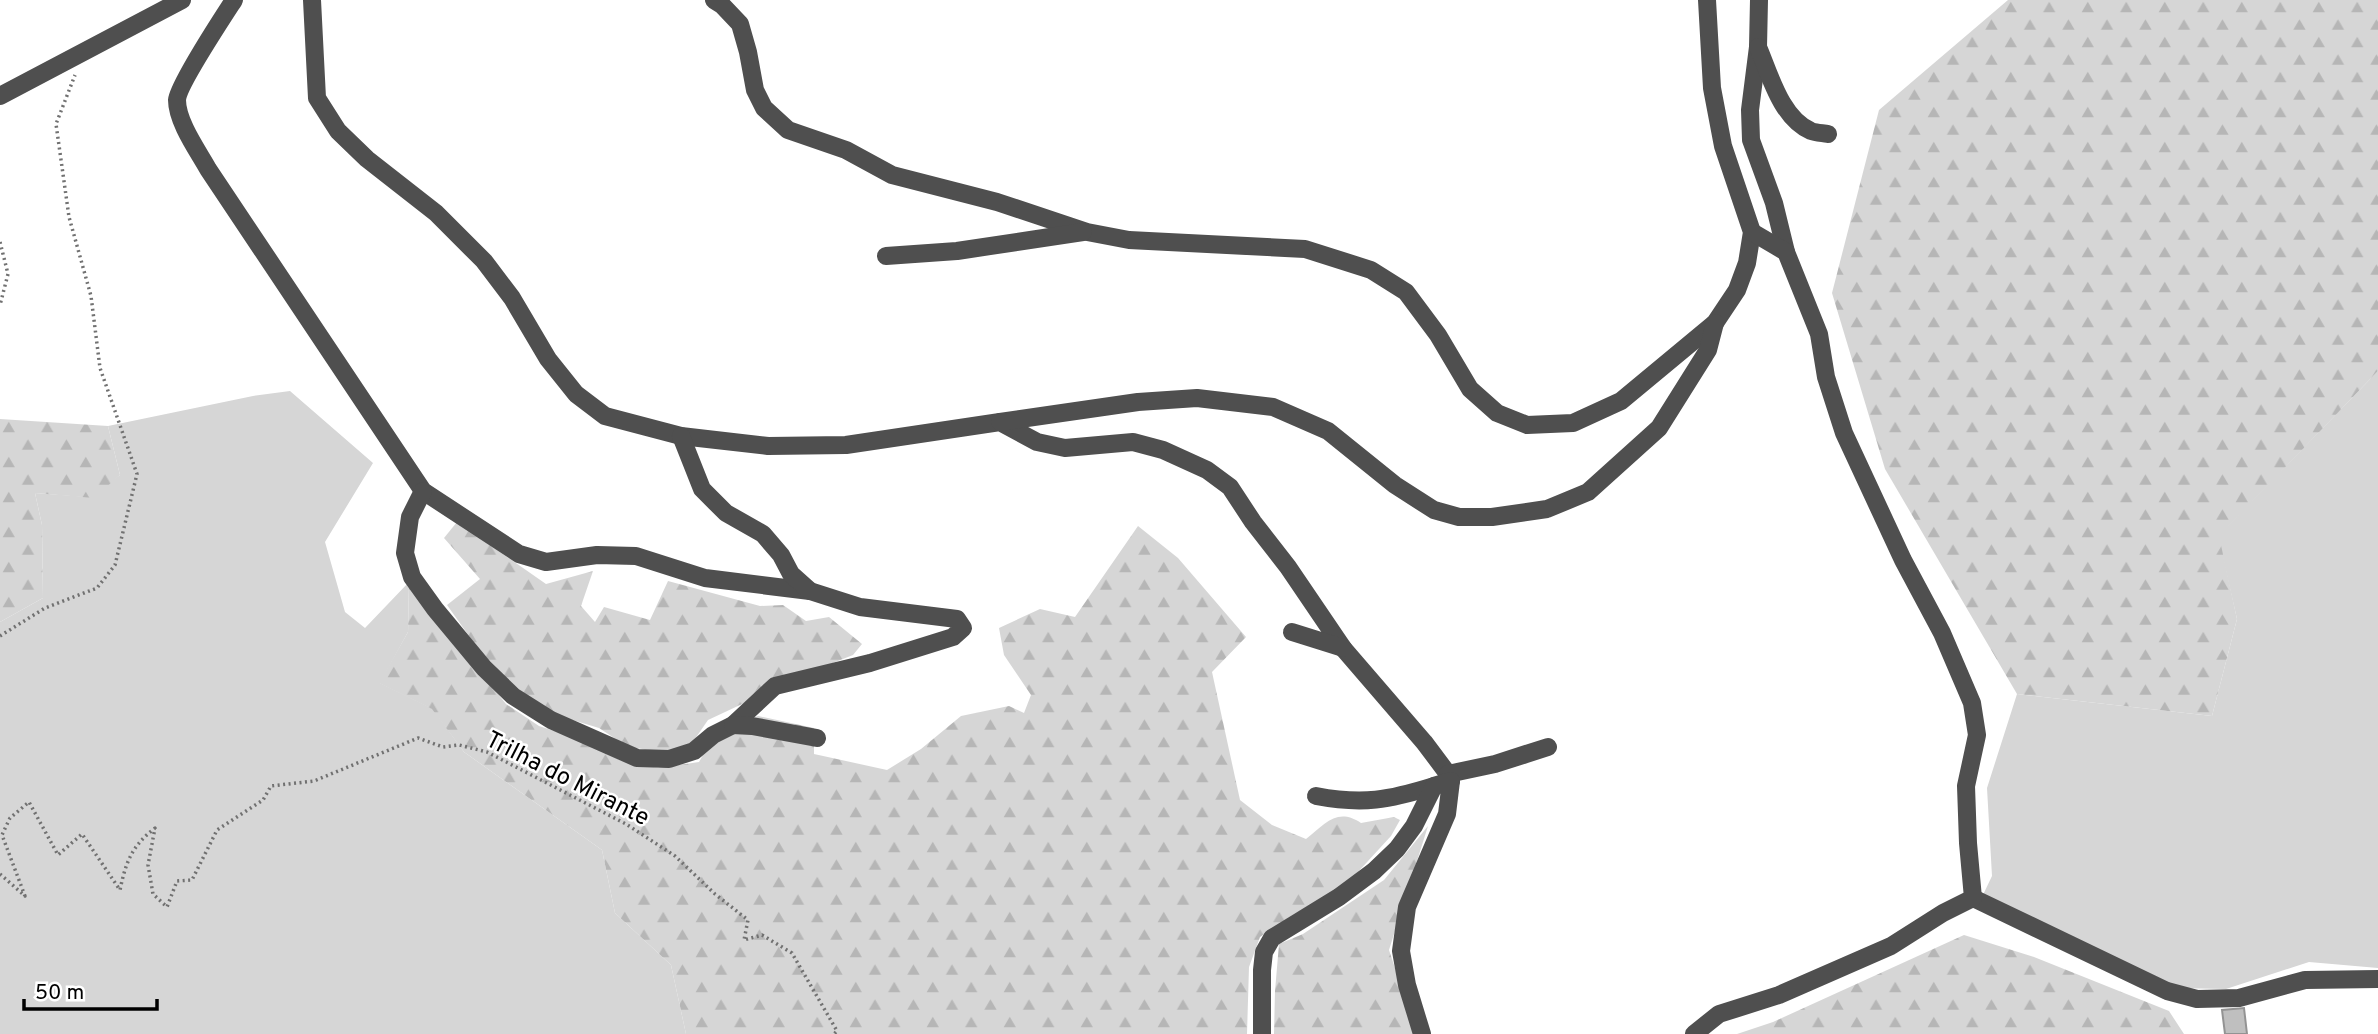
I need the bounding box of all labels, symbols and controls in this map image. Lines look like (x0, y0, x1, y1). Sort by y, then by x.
street label: Trilha do Mirante (480, 726, 654, 834)
scale bar (24, 968, 158, 1012)
text: 50 m (35, 980, 84, 1007)

